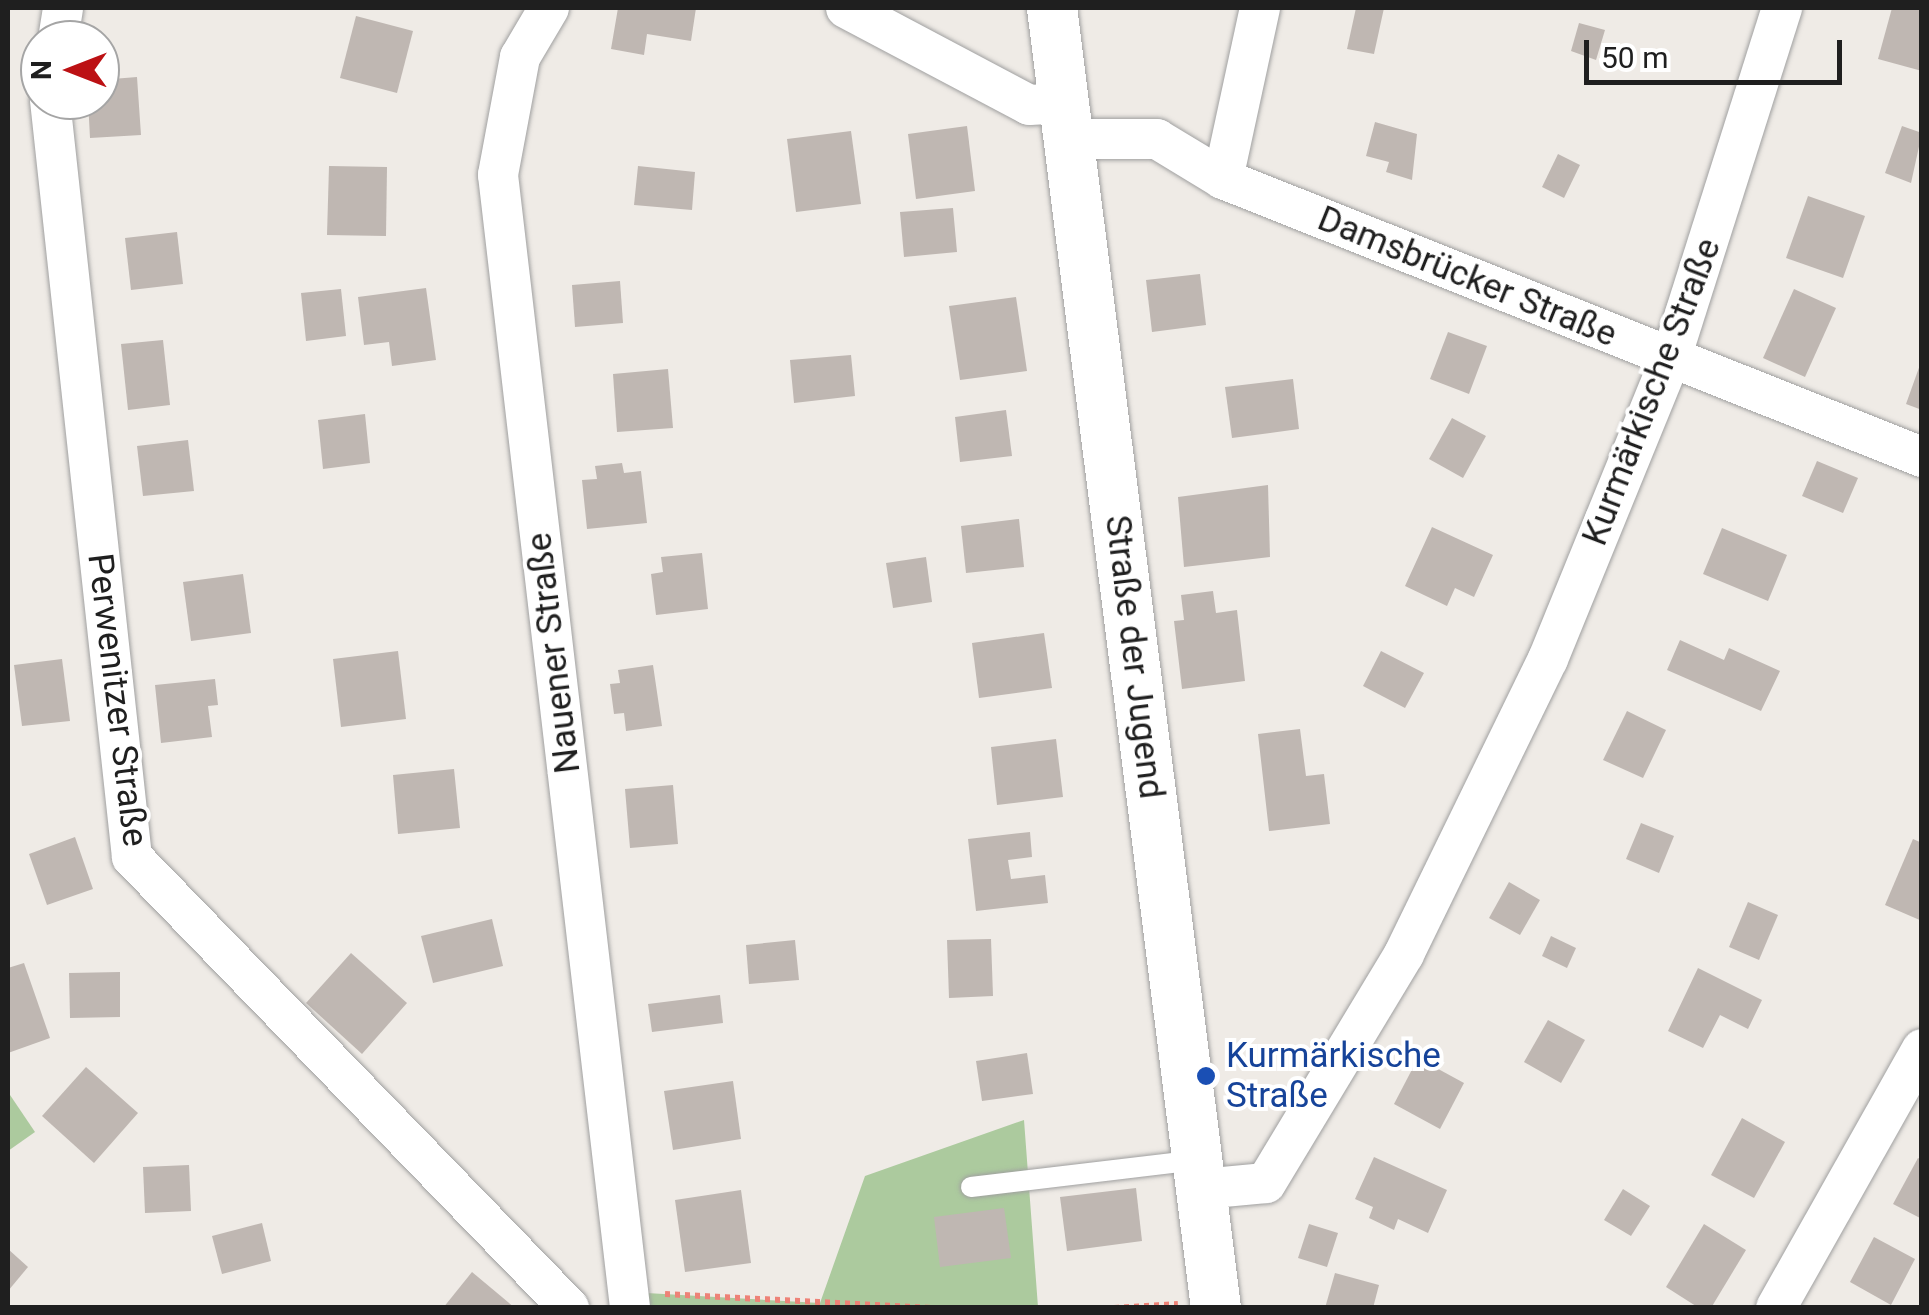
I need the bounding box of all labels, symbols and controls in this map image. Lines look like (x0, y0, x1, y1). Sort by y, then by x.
north arrow (20, 20, 120, 120)
scale bar (1589, 20, 1846, 82)
text: 50 m (1601, 40, 1668, 75)
text: N (25, 60, 58, 80)
street label: Damsbrücker Straße (1312, 198, 1622, 356)
street label: Kurmärkische Straße (1574, 233, 1730, 551)
street label: Straße der Jugend (1096, 513, 1172, 801)
street label: Nauener Straße (518, 530, 590, 776)
street label: Perwenitzer Straße (78, 551, 156, 849)
place label: Kurmärkische Straße (1226, 1035, 1441, 1117)
marker: Kurmärkische Straße (1195, 1065, 1217, 1087)

